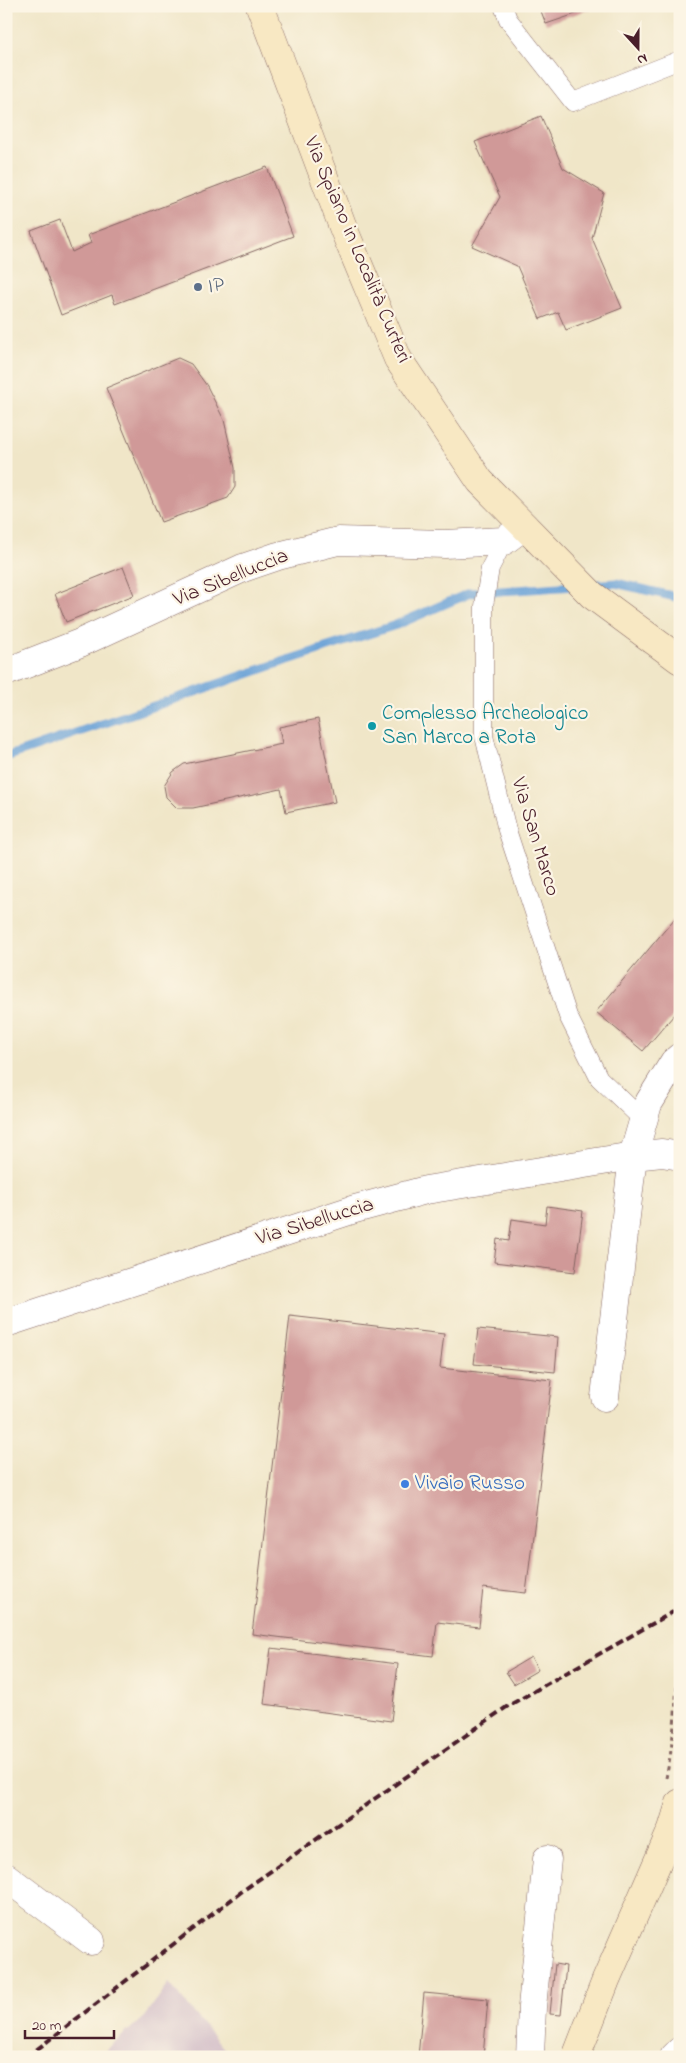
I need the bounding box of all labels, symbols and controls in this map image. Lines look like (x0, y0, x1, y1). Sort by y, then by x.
north arrow (614, 22, 664, 72)
text: N (634, 47, 650, 70)
street label: Via Spiano in Località Curteri (295, 131, 418, 368)
place label: IP (208, 272, 224, 302)
marker: IP (192, 281, 204, 293)
street label: Via Sibelluccia (168, 541, 293, 615)
place label: Complesso Archeologico San Marco a Rota (382, 699, 588, 753)
marker: Complesso Archeologico San Marco a Rota (366, 720, 378, 732)
street label: Via San Marco (502, 773, 567, 900)
street label: Via Sibelluccia (251, 1190, 378, 1254)
place label: Vivaio Russo (414, 1469, 525, 1499)
marker: Vivaio Russo (399, 1478, 411, 1490)
scale bar (25, 2008, 114, 2040)
text: 20 m (32, 2015, 62, 2037)

